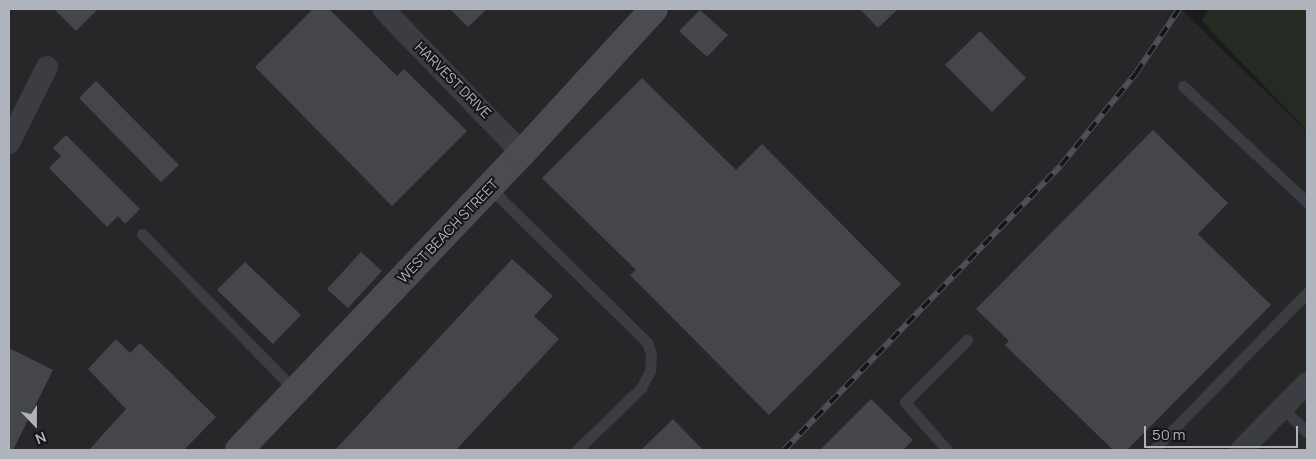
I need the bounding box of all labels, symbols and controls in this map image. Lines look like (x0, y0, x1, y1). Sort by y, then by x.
street label: HARVEST DRIVE (411, 38, 495, 122)
street label: WEST BEACH STREET (394, 175, 502, 287)
north arrow (10, 399, 60, 449)
scale bar (1146, 416, 1300, 448)
text: 50 m (1152, 424, 1186, 445)
text: N (33, 428, 49, 449)

